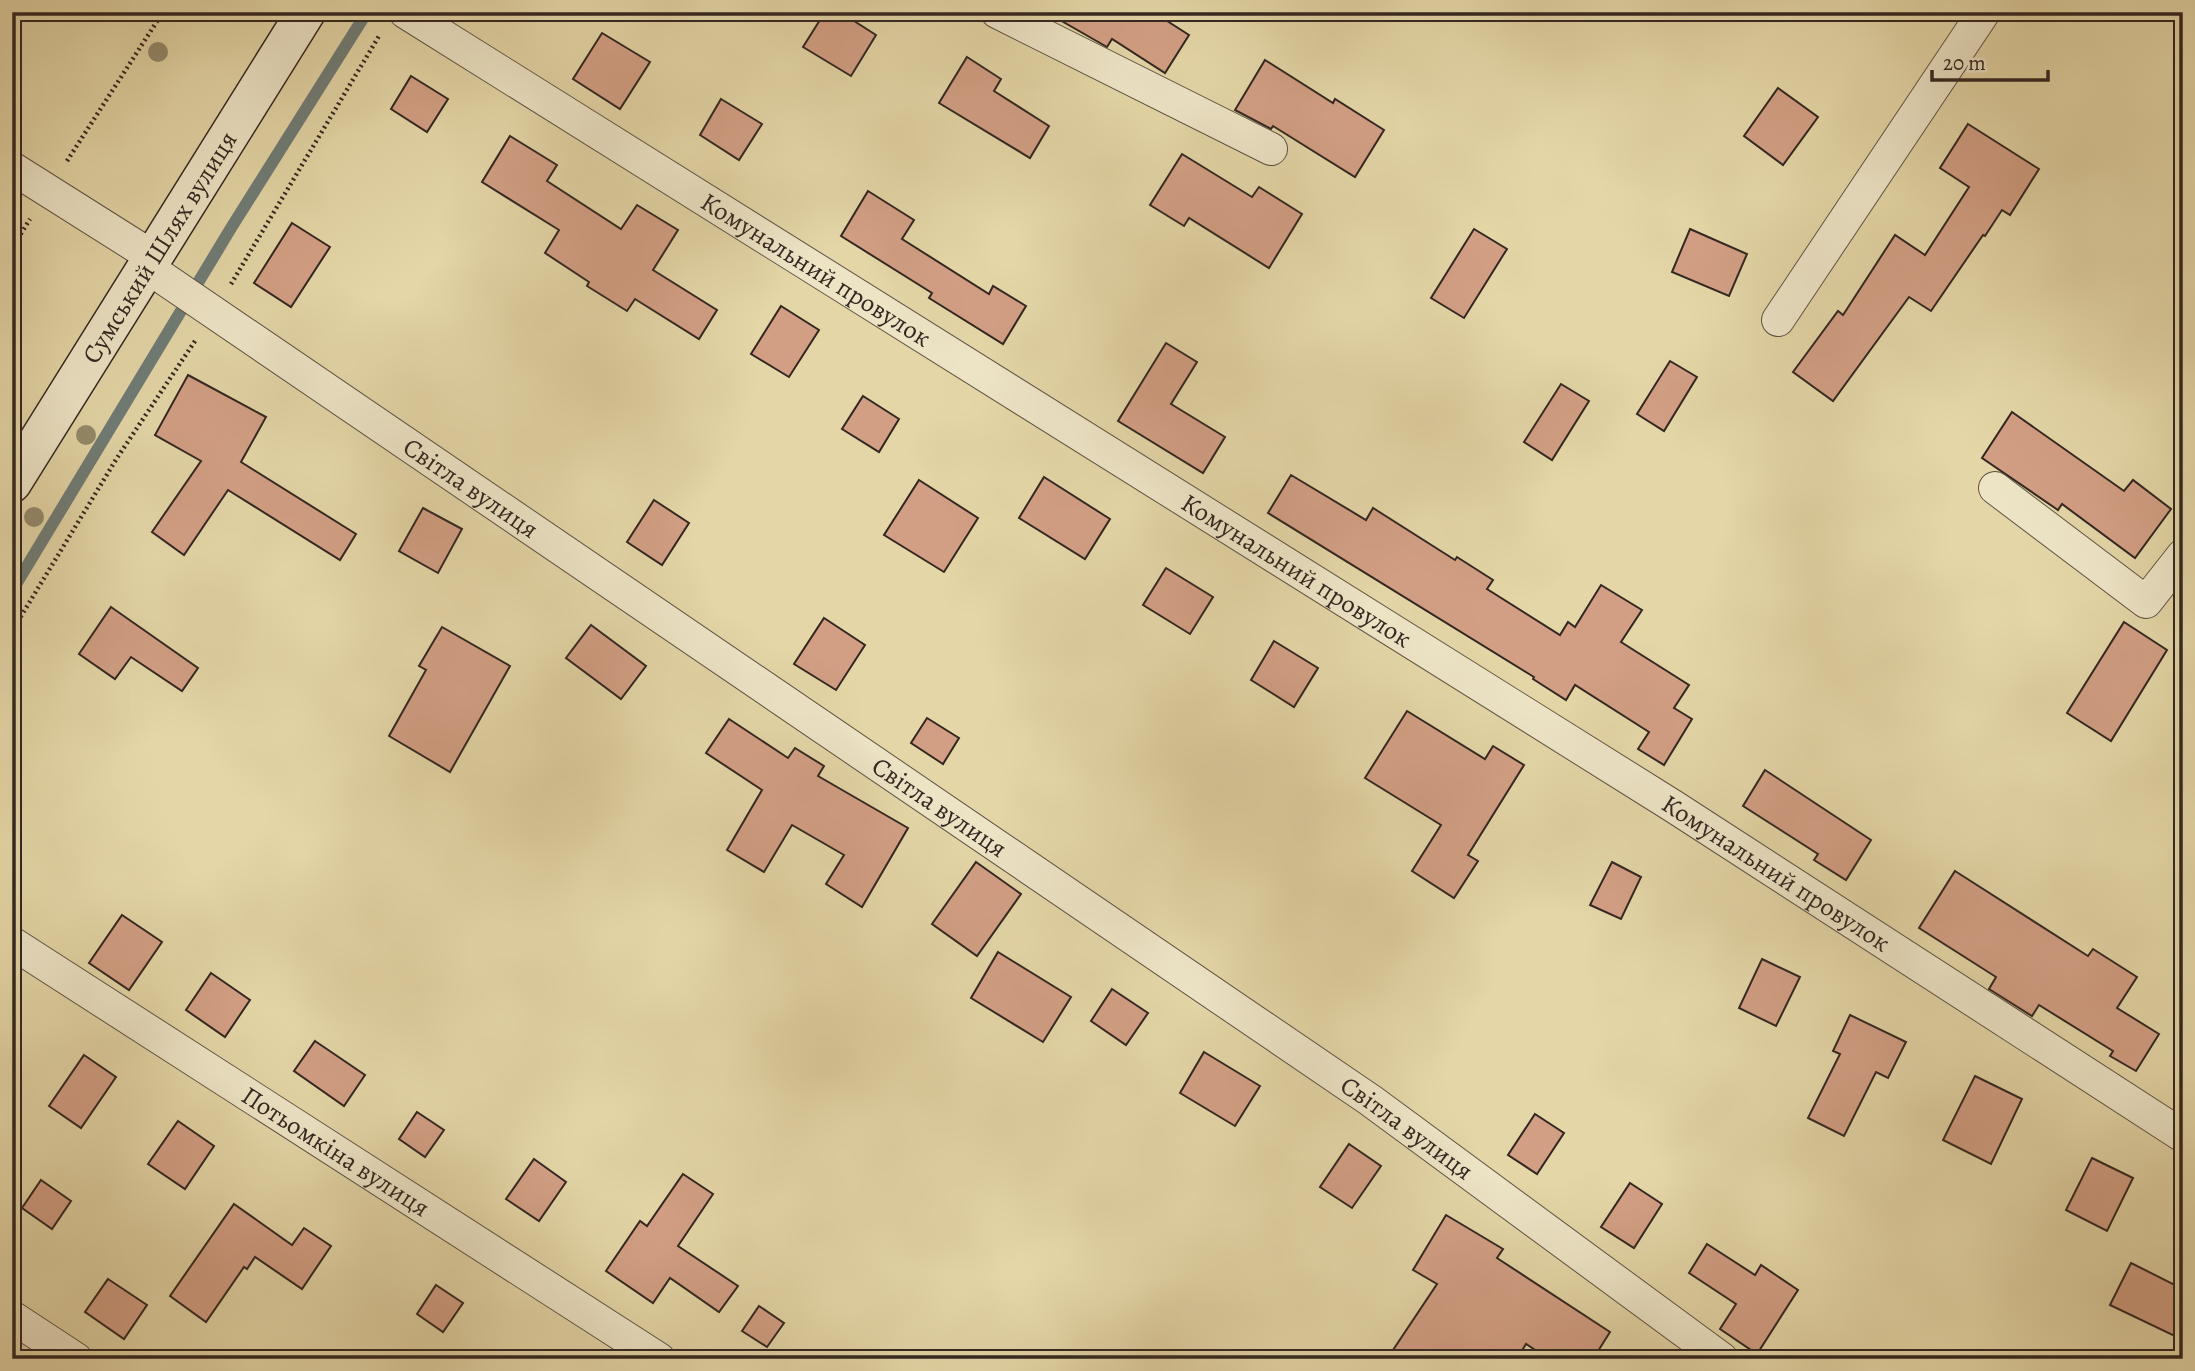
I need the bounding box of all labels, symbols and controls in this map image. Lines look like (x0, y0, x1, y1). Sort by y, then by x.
scale bar (1932, 38, 2048, 82)
text: 20 m (1943, 49, 1986, 77)
street label: Сумський Шлях вулиця (74, 124, 245, 370)
street label: Комунальний провулок (694, 184, 938, 355)
street label: Світла вулиця (396, 429, 545, 546)
street label: Комунальний провулок (1175, 485, 1419, 656)
street label: Світла вулиця (865, 748, 1014, 865)
street label: Комунальний провулок (1655, 786, 1897, 960)
street label: Світла вулиця (1334, 1068, 1481, 1188)
street label: Потьомкіна вулиця (235, 1078, 437, 1225)

